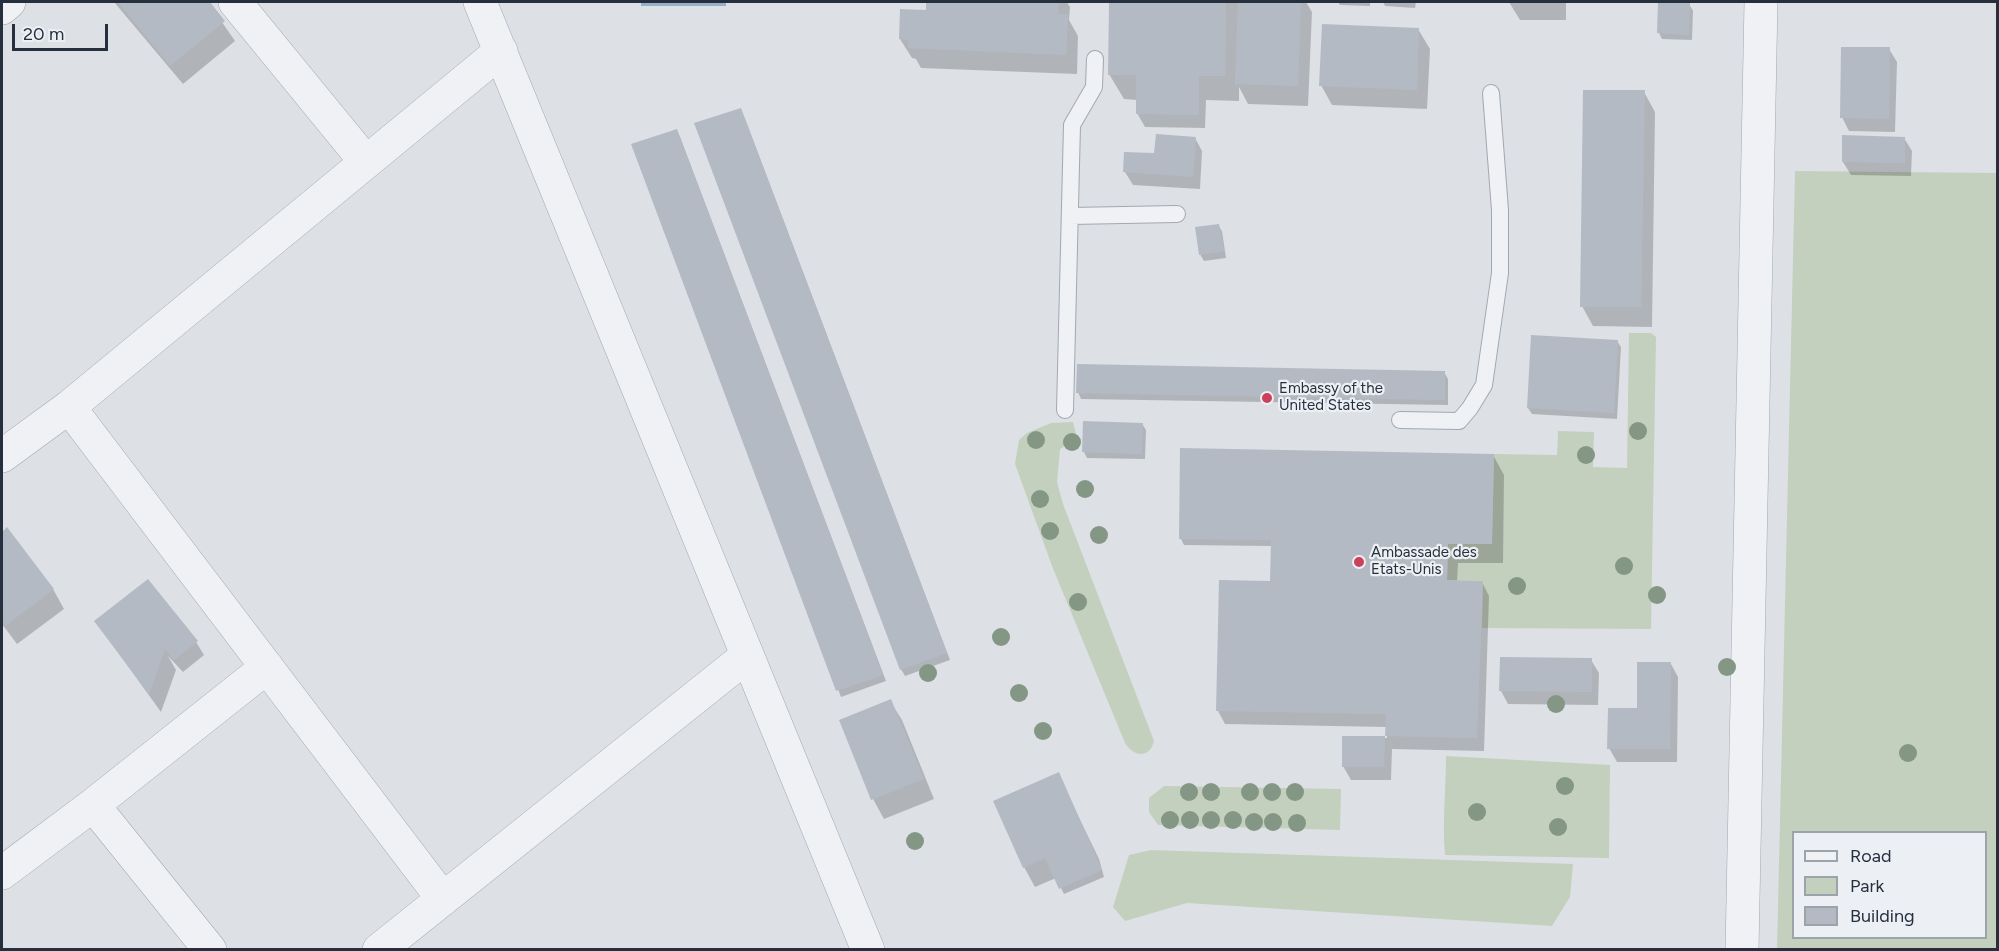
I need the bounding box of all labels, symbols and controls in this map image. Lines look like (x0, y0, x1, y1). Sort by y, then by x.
scale bar (15, 12, 111, 50)
text: 20 m (23, 23, 64, 45)
place label: Embassy of the United States (1279, 380, 1383, 415)
marker: Embassy of the United States (1260, 391, 1274, 405)
place label: Ambassade des Etats-Unis (1371, 544, 1477, 579)
marker: Ambassade des Etats-Unis (1352, 555, 1366, 569)
legend (1792, 831, 1987, 939)
text: Road (1850, 845, 1891, 867)
text: Park (1850, 875, 1884, 897)
text: Building (1850, 905, 1915, 927)

